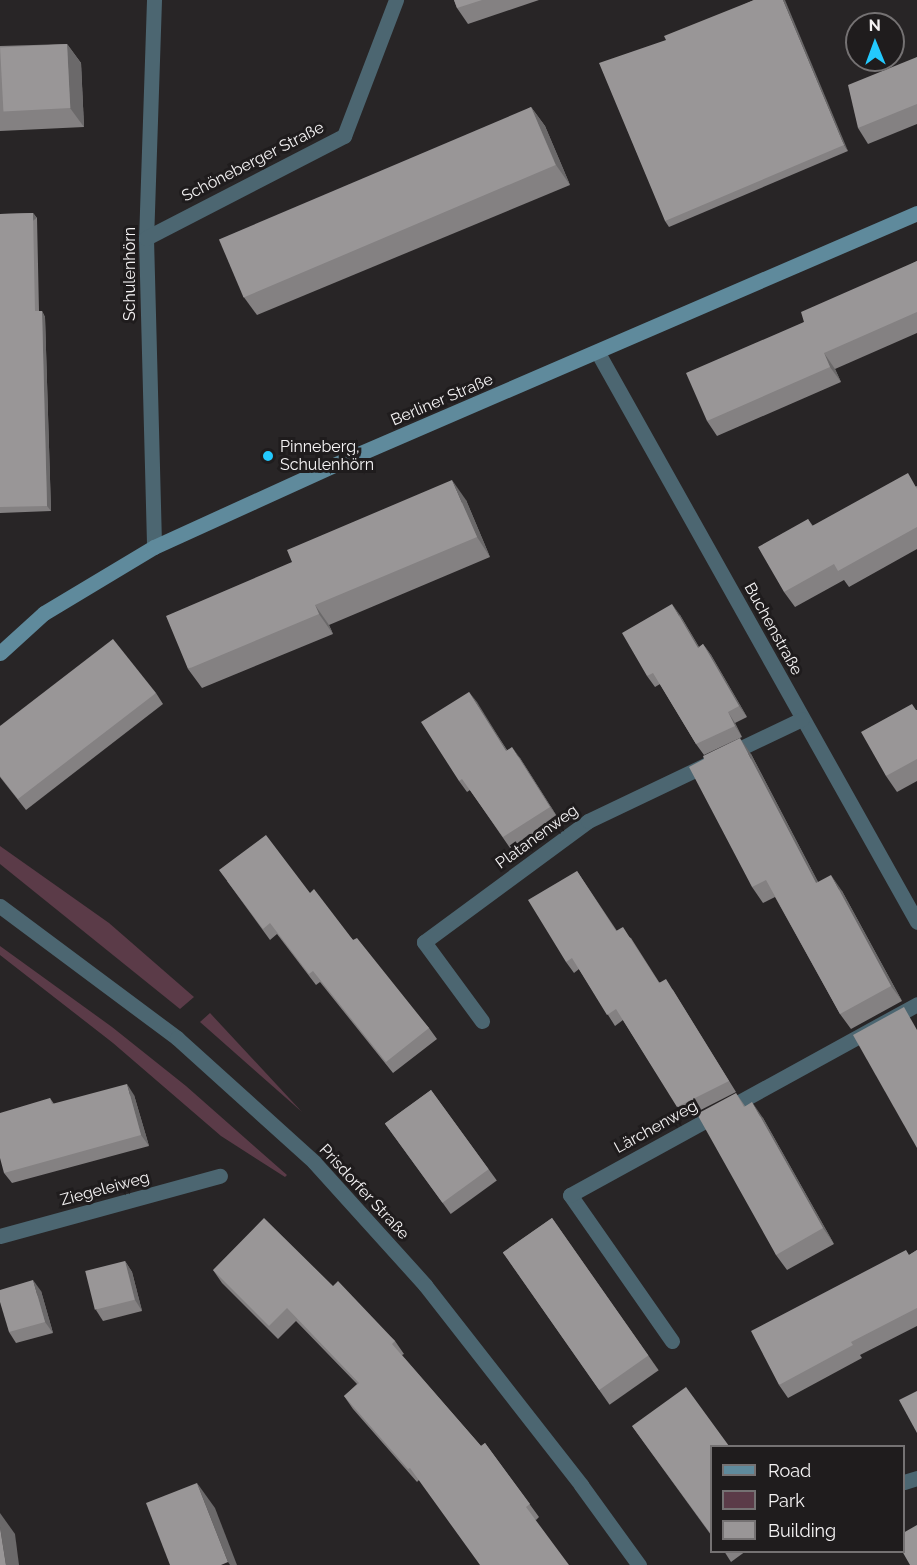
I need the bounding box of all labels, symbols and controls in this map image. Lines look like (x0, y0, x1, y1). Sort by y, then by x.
north arrow (845, 12, 905, 72)
text: N (868, 16, 881, 35)
street label: Schöneberger Straße (179, 118, 327, 206)
street label: Schulenhörn (120, 227, 140, 321)
street label: Berliner Straße (388, 370, 496, 430)
place label: Pinneberg, Schulenhörn (280, 437, 374, 475)
marker: Pinneberg, Schulenhörn (261, 449, 275, 463)
street label: Buchenstraße (740, 579, 806, 679)
street label: Platanenweg (492, 801, 582, 873)
street label: Lärchenweg (611, 1096, 701, 1158)
street label: Prisdorfer Straße (315, 1140, 413, 1244)
street label: Ziegeleiweg (58, 1168, 152, 1210)
legend (710, 1445, 905, 1553)
text: Road (768, 1460, 811, 1481)
text: Park (768, 1490, 805, 1511)
text: Building (768, 1520, 836, 1541)

